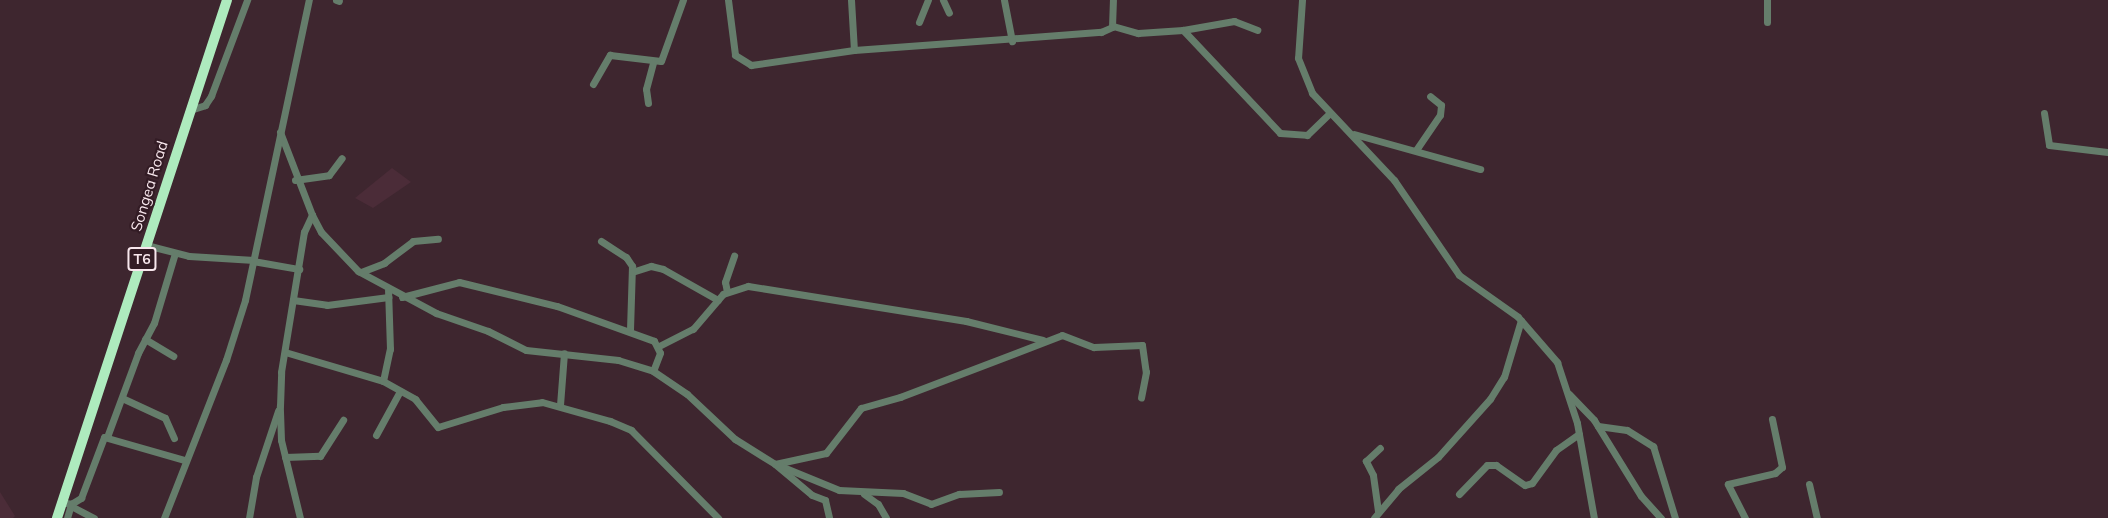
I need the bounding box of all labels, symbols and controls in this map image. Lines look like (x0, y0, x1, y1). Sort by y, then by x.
street label: Songea Road (127, 139, 171, 233)
road number: T6 (127, 248, 157, 270)

